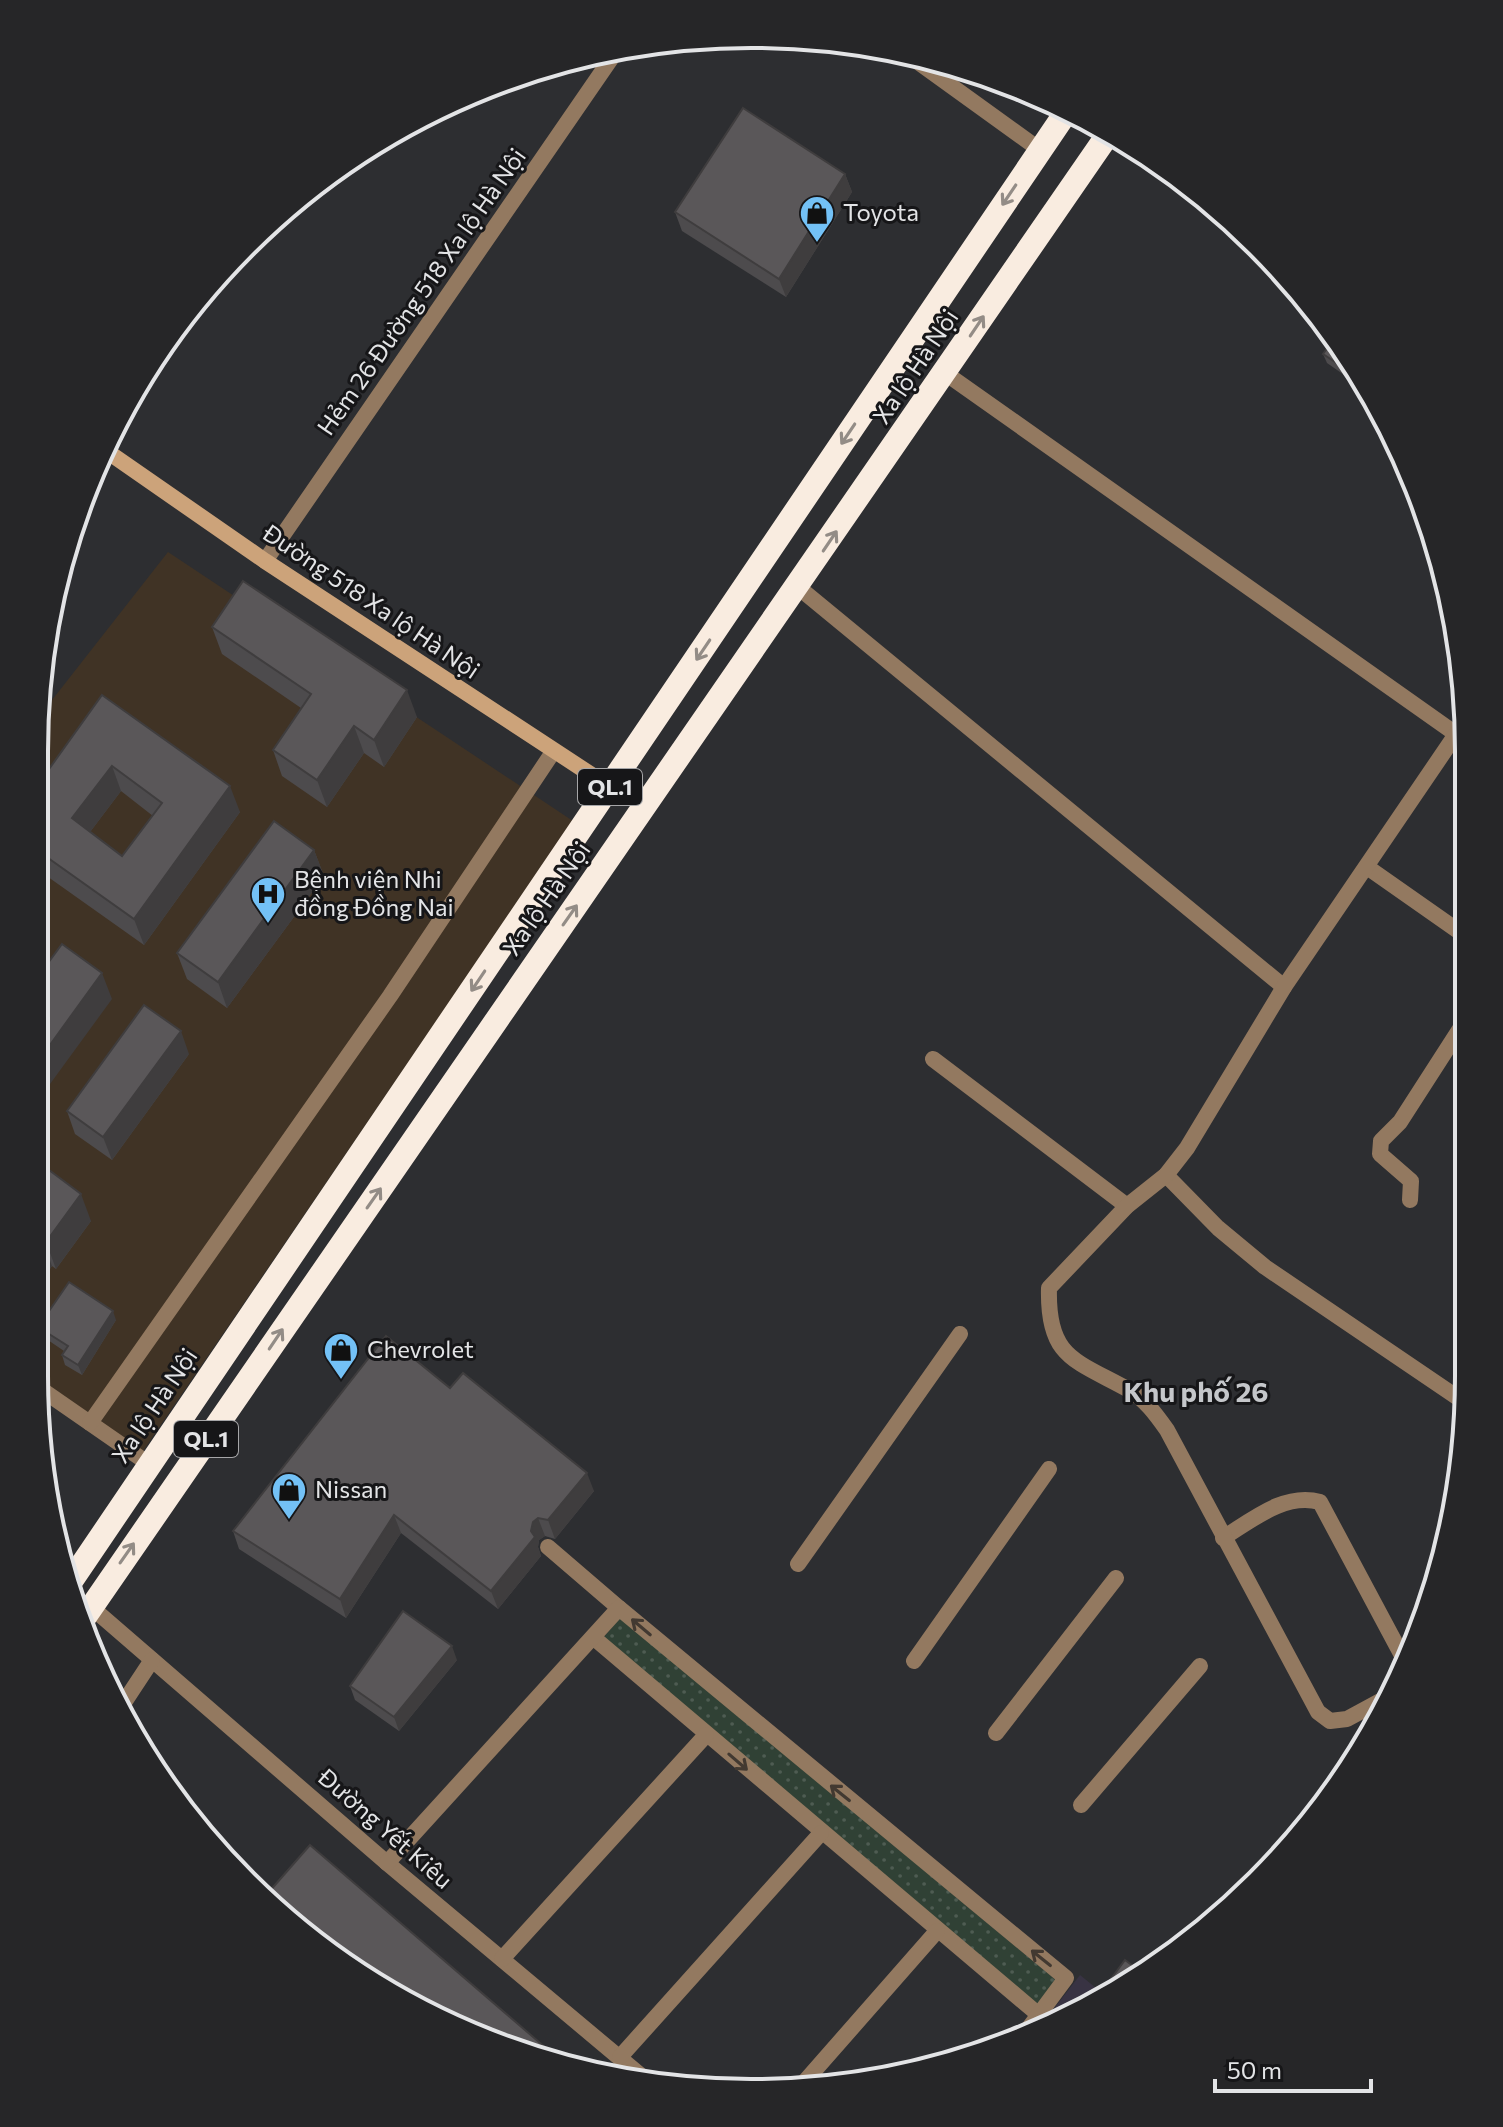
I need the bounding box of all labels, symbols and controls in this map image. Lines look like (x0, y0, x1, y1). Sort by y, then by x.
street label: Hẻm 26 Đường 518 Xa lộ Hà Nội (310, 142, 531, 440)
one-way arrow (1001, 184, 1017, 206)
shop icon: Toyota (798, 194, 836, 244)
place label: Toyota (843, 197, 919, 226)
street label: Xa lộ Hà Nội (866, 303, 964, 429)
one-way arrow (969, 316, 985, 338)
one-way arrow (840, 423, 856, 445)
street label: Đường 518 Xa lộ Hà Nội (257, 517, 486, 684)
one-way arrow (822, 530, 838, 552)
one-way arrow (694, 638, 711, 660)
road number: QL.1 (578, 769, 642, 805)
street label: Xa lộ Hà Nội (496, 836, 596, 961)
place label: Bệnh viện Nhi đồng Đồng Nai (294, 864, 454, 921)
hospital icon: Bệnh viện Nhi đồng Đồng Nai (249, 875, 287, 925)
one-way arrow (562, 905, 578, 927)
one-way arrow (470, 969, 486, 991)
one-way arrow (366, 1187, 382, 1209)
one-way arrow (268, 1329, 284, 1351)
shop icon: Chevrolet (322, 1331, 360, 1381)
place label: Chevrolet (367, 1334, 474, 1363)
street label: Xa lộ Hà Nội (105, 1342, 203, 1468)
district label: Khu phố 26 (1124, 1374, 1268, 1408)
road number: QL.1 (174, 1421, 238, 1457)
shop icon: Nissan (270, 1471, 308, 1521)
place label: Nissan (315, 1474, 387, 1503)
one-way arrow (119, 1542, 135, 1564)
one-way arrow (631, 1618, 651, 1636)
one-way arrow (727, 1753, 748, 1771)
street label: Đường Yết Kiêu (312, 1761, 459, 1894)
one-way arrow (830, 1785, 851, 1802)
one-way arrow (1031, 1949, 1052, 1967)
scale bar (1215, 2043, 1371, 2093)
text: 50 m (1227, 2055, 1282, 2084)

